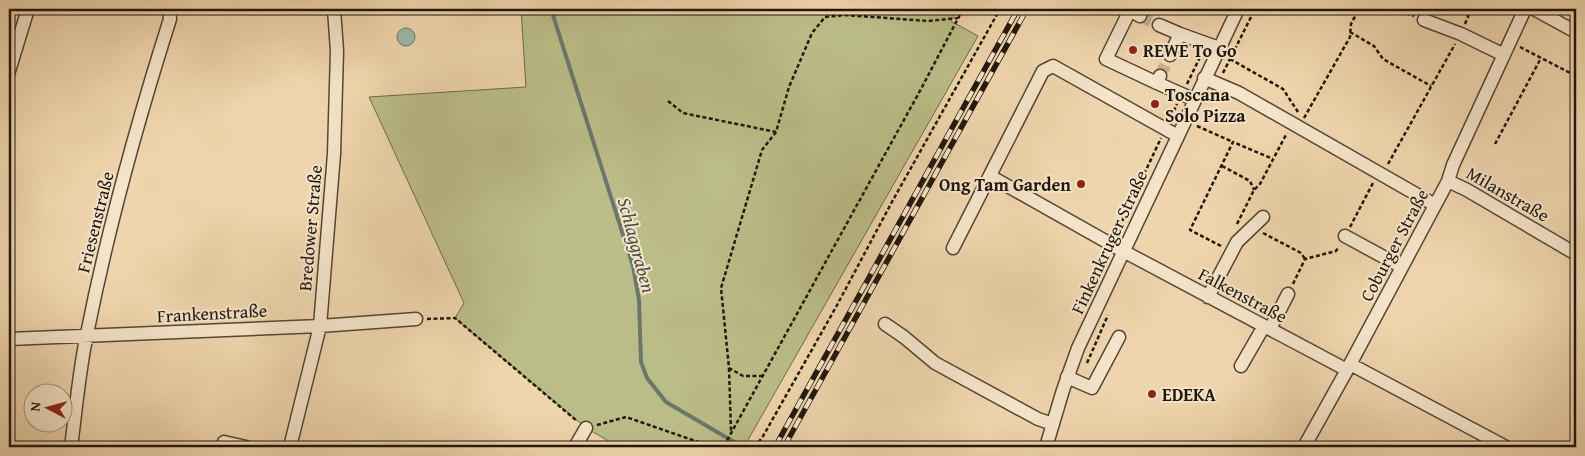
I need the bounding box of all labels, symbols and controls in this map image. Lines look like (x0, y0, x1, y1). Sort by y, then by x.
place label: REWE To Go (1143, 37, 1237, 64)
marker: REWE To Go (1127, 44, 1139, 56)
place label: Toscana Solo Pizza (1165, 81, 1246, 129)
marker: Toscana Solo Pizza (1149, 98, 1161, 110)
street label: Milanstraße (1462, 159, 1554, 229)
street label: Bredower Straße (291, 164, 329, 292)
street label: Finkenkruger Straße (1064, 165, 1154, 319)
street label: Friesenstraße (69, 168, 121, 276)
place label: Ong Tam Garden (939, 171, 1071, 198)
marker: Ong Tam Garden (1075, 178, 1087, 190)
street label: Coburger Straße (1353, 184, 1435, 306)
water label: Schlaggraben (611, 194, 663, 296)
street label: Falkenstraße (1194, 260, 1292, 330)
street label: Frankenstraße (156, 297, 268, 329)
place label: EDEKA (1162, 381, 1216, 408)
north arrow (22, 384, 72, 434)
marker: EDEKA (1146, 388, 1158, 400)
text: N (25, 400, 46, 412)

